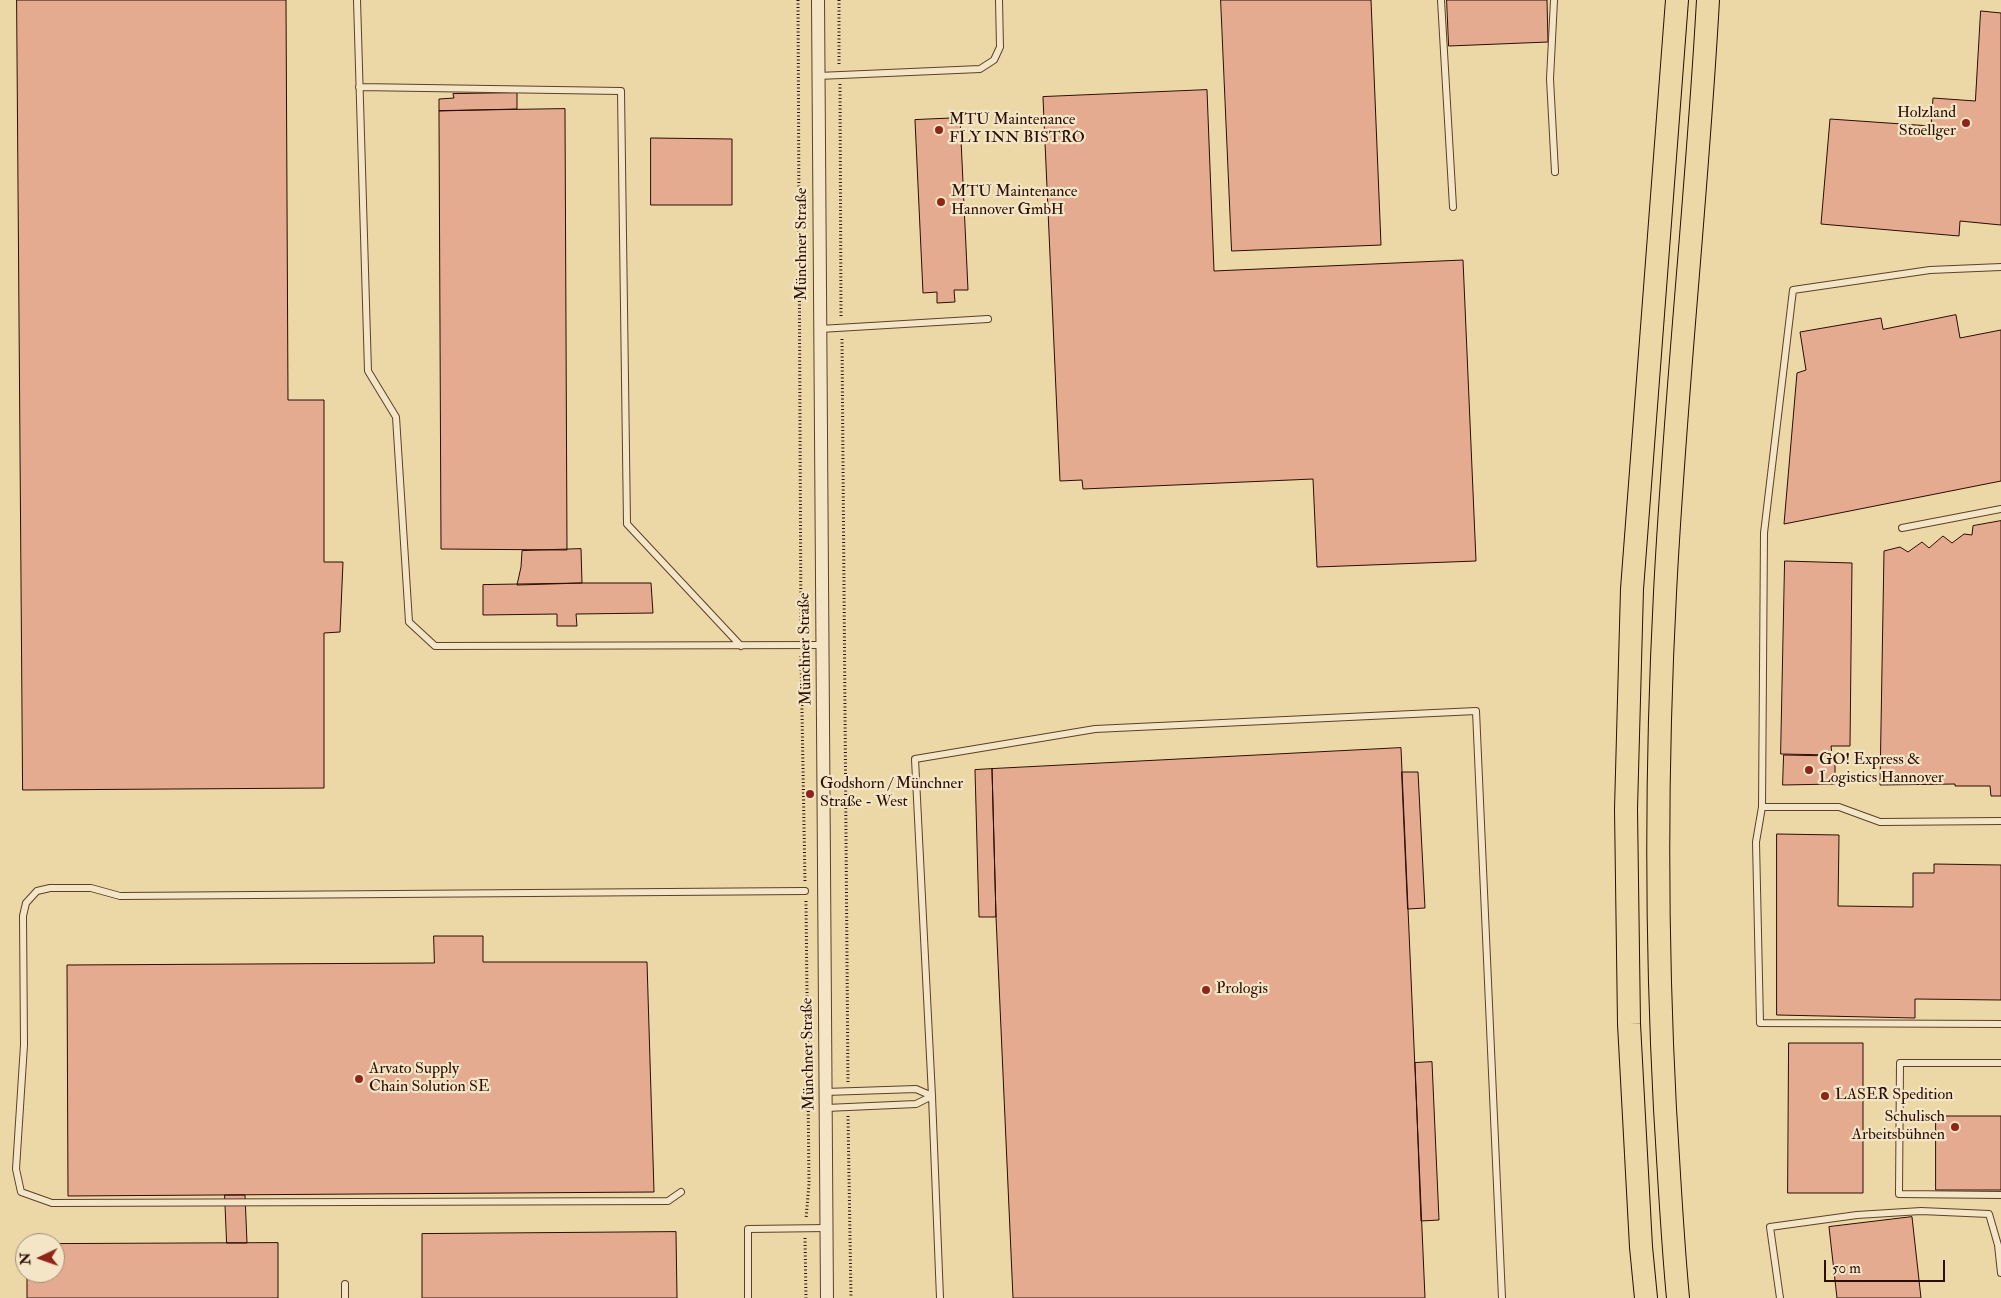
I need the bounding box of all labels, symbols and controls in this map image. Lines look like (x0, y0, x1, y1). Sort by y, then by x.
place label: Holzland Stoellger (1897, 104, 1956, 142)
place label: MTU Maintenance FLY INN BISTRO (949, 111, 1085, 149)
marker: Holzland Stoellger (1960, 117, 1972, 129)
marker: MTU Maintenance FLY INN BISTRO (933, 124, 945, 136)
place label: MTU Maintenance Hannover GmbH (951, 183, 1078, 221)
street label: Münchner Straße (793, 188, 813, 300)
marker: MTU Maintenance Hannover GmbH (935, 196, 947, 208)
street label: Münchner Straße (795, 592, 817, 706)
place label: GO! Express & Logistics Hannover (1819, 751, 1944, 789)
marker: GO! Express & Logistics Hannover (1803, 764, 1815, 776)
place label: Godshorn / Münchner Straße - West (820, 775, 963, 813)
marker: Godshorn / Münchner Straße - West (804, 788, 816, 800)
place label: Prologis (1216, 980, 1268, 1000)
marker: Prologis (1200, 984, 1212, 996)
street label: Münchner Straße (798, 997, 820, 1111)
place label: Arvato Supply Chain Solution SE (369, 1060, 489, 1098)
marker: Arvato Supply Chain Solution SE (353, 1073, 365, 1085)
place label: LASER Spedition (1835, 1086, 1953, 1106)
marker: LASER Spedition (1819, 1090, 1831, 1102)
place label: Schulisch Arbeitsbühnen (1852, 1108, 1945, 1146)
marker: Schulisch Arbeitsbühnen (1949, 1121, 1961, 1133)
north arrow (15, 1233, 65, 1283)
scale bar (1826, 1250, 1947, 1282)
text: N (17, 1252, 34, 1265)
text: 50 m (1832, 1259, 1861, 1278)

